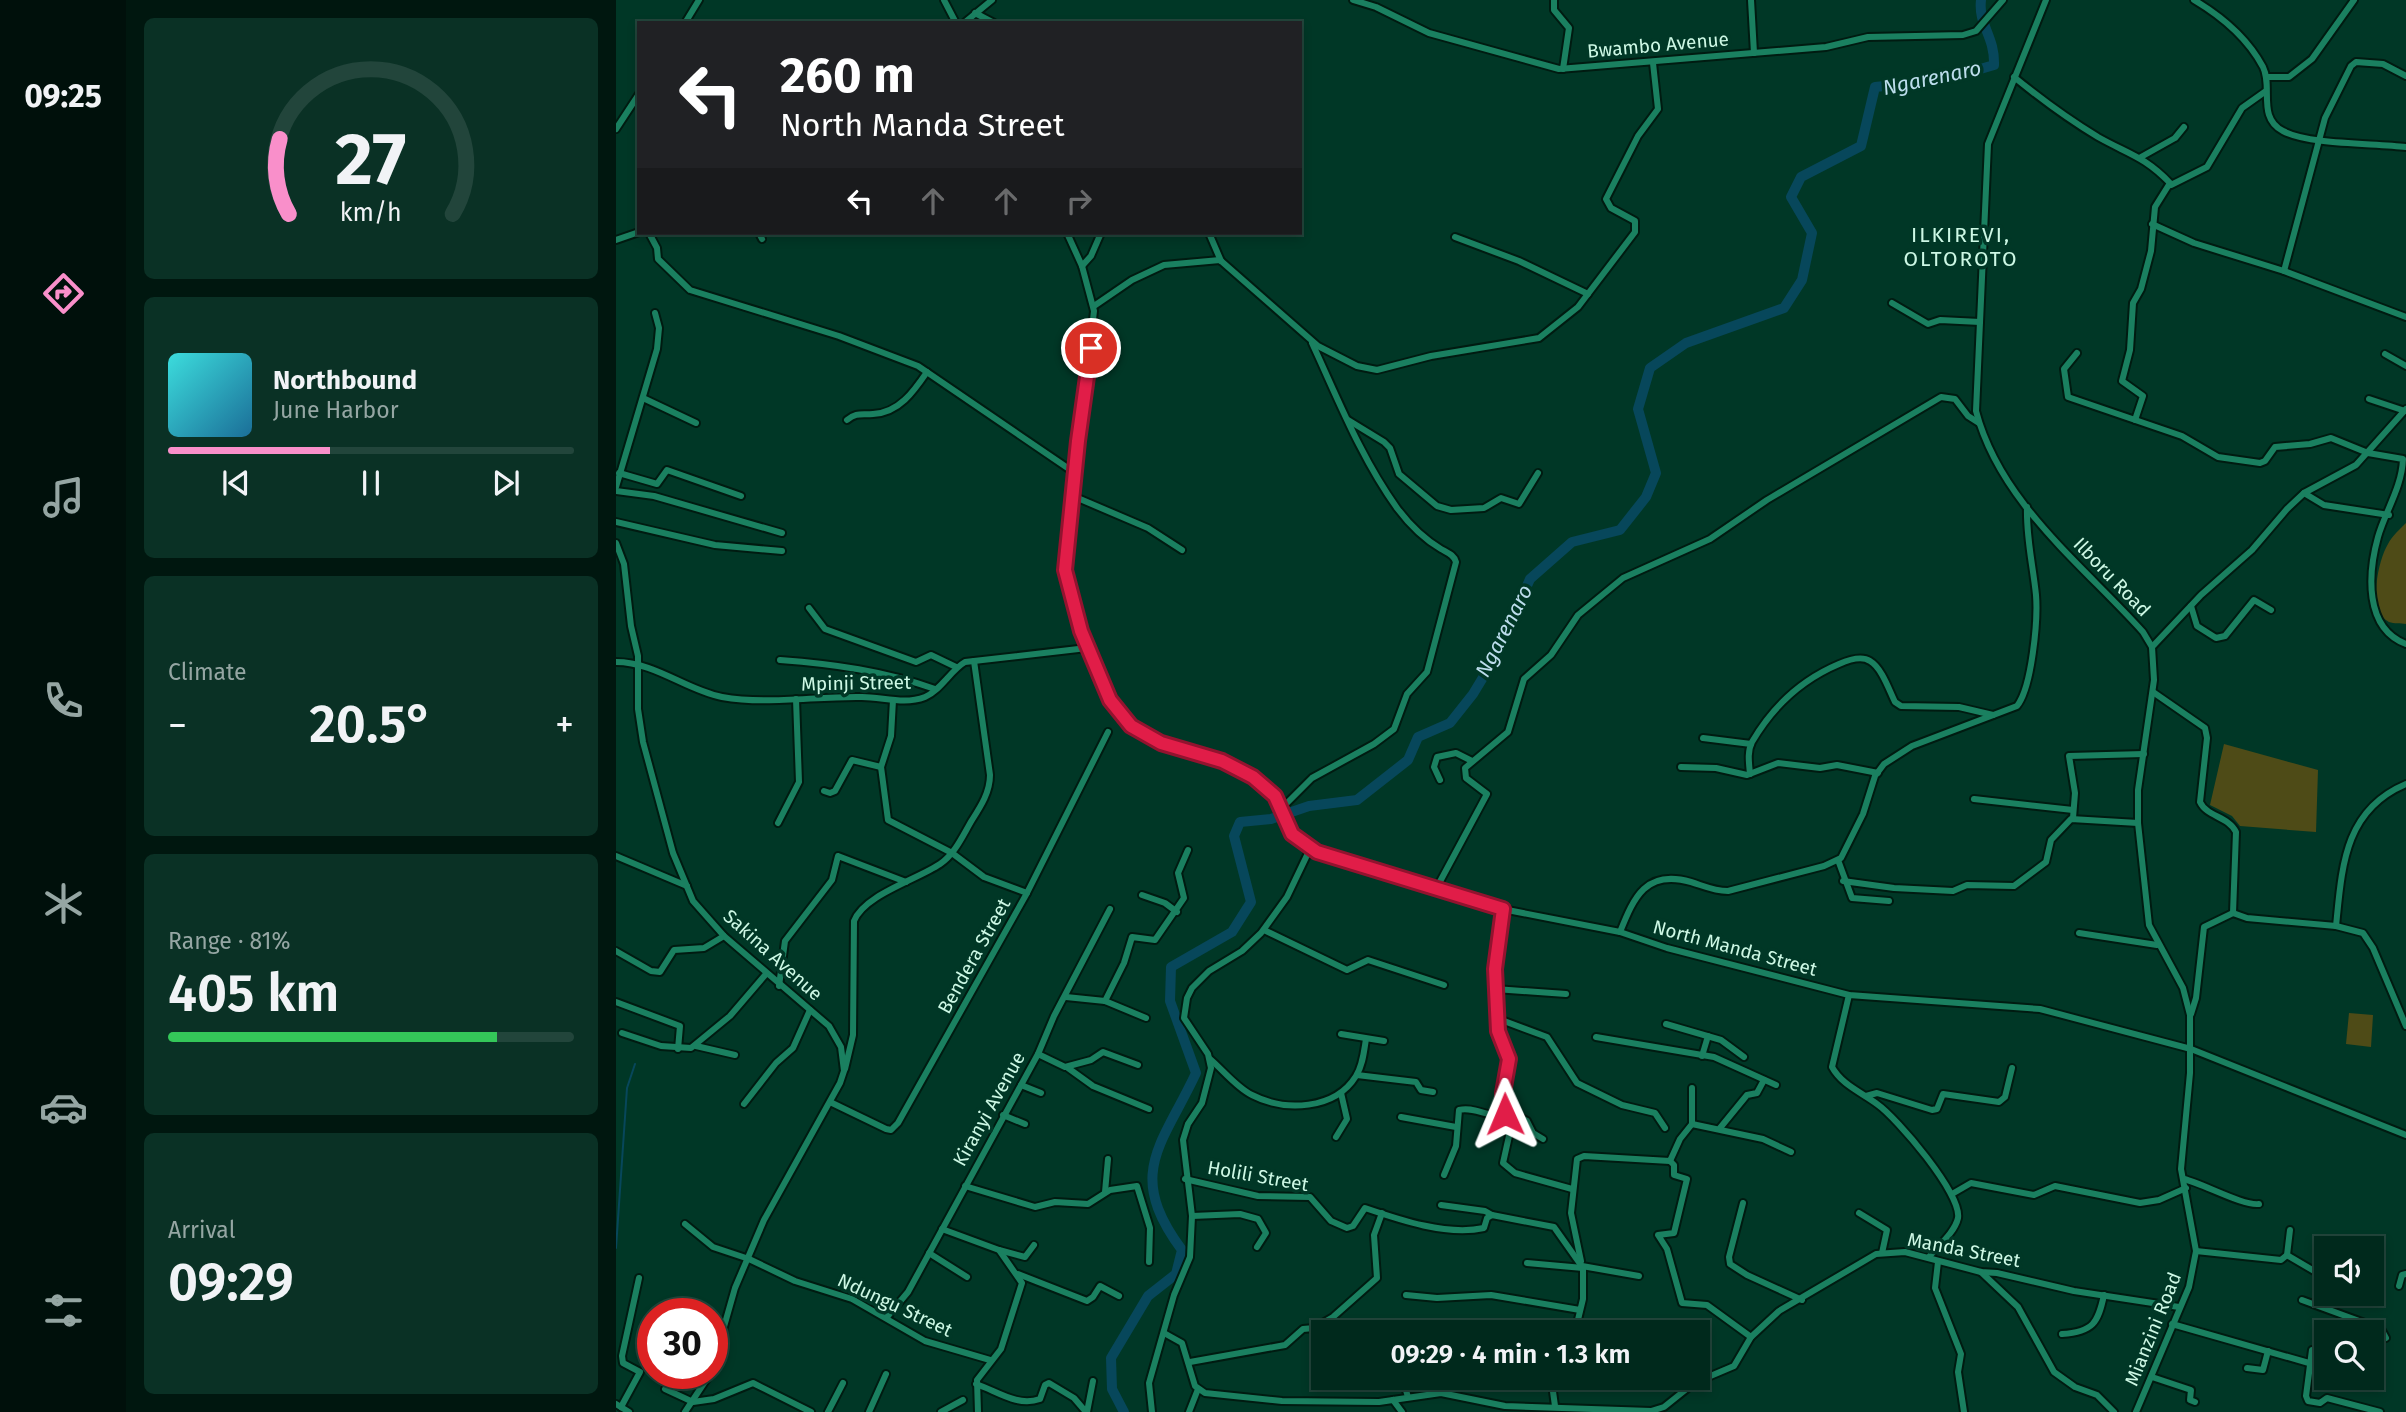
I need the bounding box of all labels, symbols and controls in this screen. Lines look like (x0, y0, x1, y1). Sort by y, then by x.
street label: Bwambo Avenue (1586, 27, 1730, 63)
text: 260 m (780, 46, 915, 105)
icon: left (665, 49, 756, 140)
water label: Ngarenaro (1880, 55, 1984, 101)
text: 09:25 (24, 77, 102, 115)
text: North Manda Street (780, 106, 1065, 144)
text: 27 (336, 117, 406, 204)
icon: left (841, 182, 879, 220)
icon: ahead (914, 182, 952, 220)
icon: ahead (987, 182, 1025, 220)
icon: right (1060, 182, 1098, 220)
text: km/h (340, 198, 402, 228)
district label: ILKIREVI, OLTOROTO (1904, 222, 2018, 272)
icon: directions (39, 269, 88, 318)
pin (1061, 318, 1121, 378)
icon: arrive (1072, 329, 1110, 367)
text: Northbound (273, 365, 417, 396)
text: June Harbor (273, 396, 399, 424)
icon: previous (217, 464, 255, 502)
icon: pause (352, 464, 390, 502)
icon: next (487, 464, 525, 502)
icon: music (39, 473, 88, 522)
street label: Ilboru Road (2069, 533, 2155, 621)
water label: Ngarenaro (1470, 580, 1538, 682)
text: Climate (168, 658, 247, 686)
street label: Mpinji Street (801, 671, 911, 695)
icon: phone (39, 676, 88, 725)
text: 20.5° (309, 693, 433, 756)
text: − (168, 702, 187, 748)
text: + (555, 702, 574, 748)
icon: climate (39, 879, 88, 928)
street label: Bendera Street (933, 894, 1015, 1018)
street label: Sakina Avenue (719, 905, 827, 1005)
street label: North Manda Street (1650, 915, 1820, 981)
text: Range · 81% (168, 927, 290, 955)
text: 405 km (168, 962, 339, 1025)
street label: Kiranyi Avenue (948, 1048, 1030, 1170)
position arrow (1468, 1077, 1542, 1151)
icon: car (39, 1083, 88, 1132)
street label: Holili Street (1206, 1156, 1311, 1196)
text: Arrival (168, 1216, 235, 1244)
street label: Manda Street (1906, 1228, 2023, 1272)
map controls (2314, 1236, 2384, 1390)
button: sound (2314, 1236, 2384, 1306)
text: 09:29 (168, 1251, 294, 1314)
street label: Ndungu Street (834, 1268, 956, 1342)
street label: Mianzini Road (2120, 1269, 2186, 1389)
icon: filters (39, 1286, 88, 1335)
speed limit sign: 30 (637, 1298, 728, 1389)
button: search (2314, 1320, 2384, 1390)
text: 09:29 · 4 min · 1.3 km (1390, 1339, 1631, 1370)

